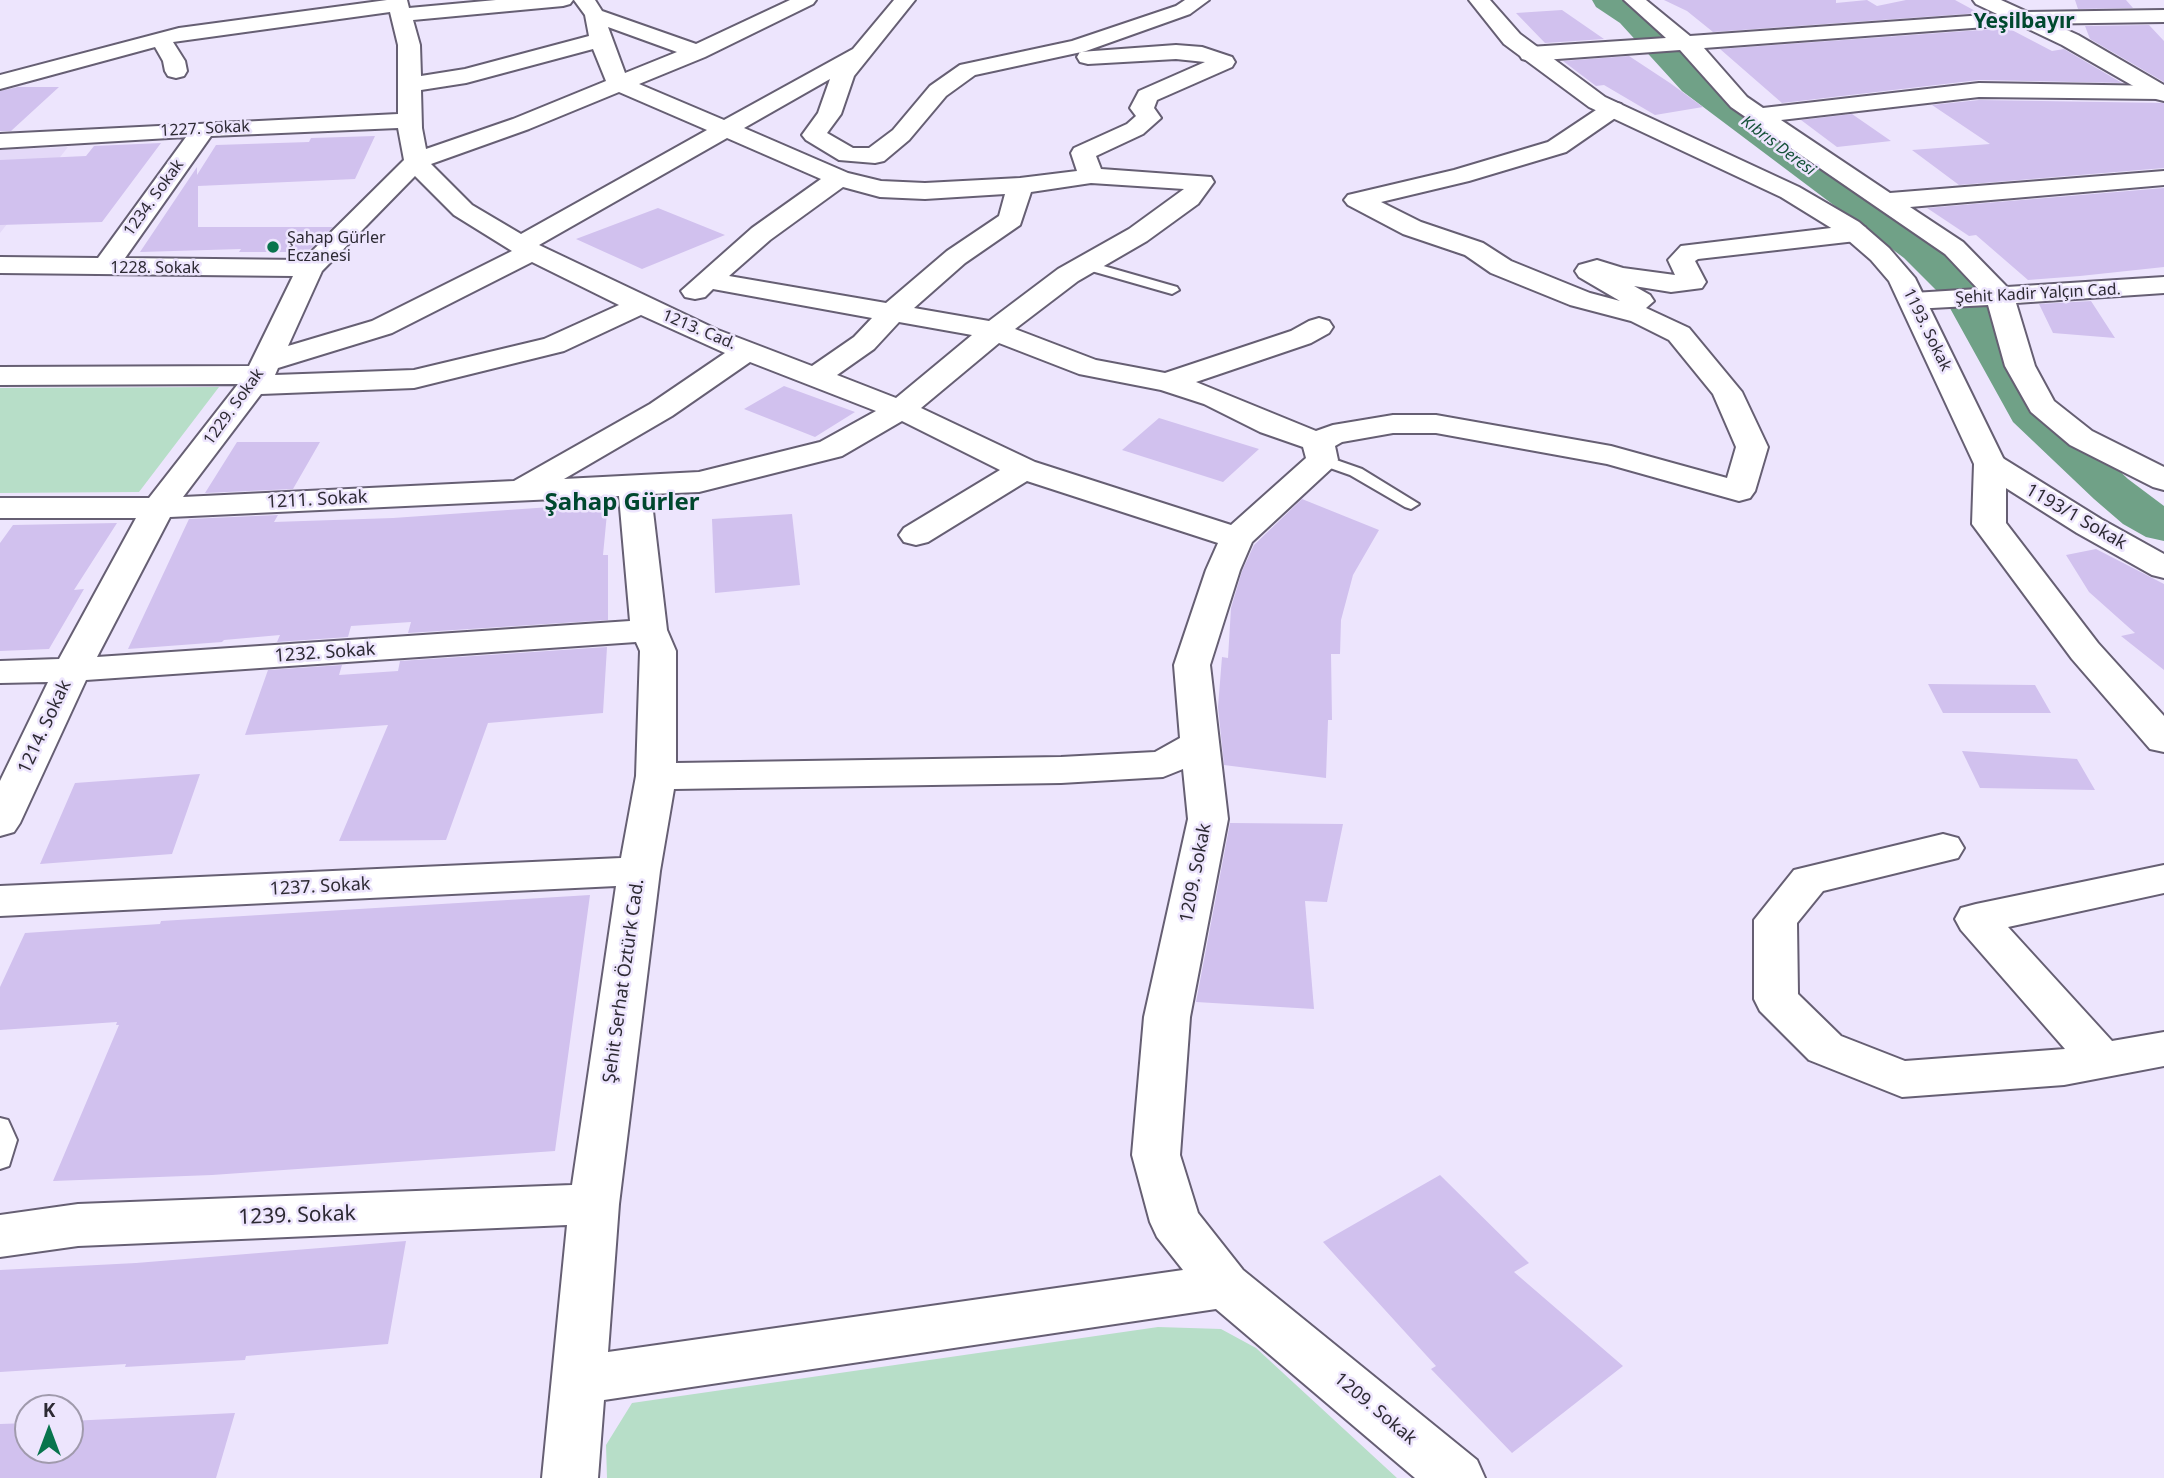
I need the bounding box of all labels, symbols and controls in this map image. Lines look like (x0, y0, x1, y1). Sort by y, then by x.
district label: Yeşilbayır (1973, 9, 2075, 35)
water label: Kıbrıs Deresi (1737, 112, 1819, 180)
street label: 1227. Sokak (160, 117, 250, 141)
street label: 1234. Sokak (120, 156, 188, 240)
place label: Şahap Gürler Eczanesi (287, 228, 386, 266)
marker: Şahap Gürler Eczanesi (265, 239, 281, 255)
street label: 1228. Sokak (110, 258, 200, 278)
street label: Şehit Kadir Yalçın Cad. (1955, 280, 2121, 308)
street label: 1193. Sokak (1899, 286, 1955, 374)
street label: 1213. Cad. (659, 306, 739, 354)
street label: 1229. Sokak (200, 365, 268, 449)
street label: 1193/1 Sokak (2022, 479, 2130, 555)
street label: 1211. Sokak (266, 487, 368, 513)
district label: Şahap Gürler (545, 489, 699, 517)
street label: 1232. Sokak (274, 639, 376, 667)
street label: 1214. Sokak (14, 677, 76, 777)
street label: 1209. Sokak (1176, 821, 1216, 925)
street label: 1237. Sokak (269, 874, 371, 900)
street label: Şehit Serhat Öztürk Cad. (599, 877, 649, 1085)
street label: 1239. Sokak (238, 1201, 356, 1231)
street label: 1209. Sokak (1329, 1368, 1421, 1450)
north arrow (14, 1394, 84, 1464)
text: K (43, 1397, 55, 1423)

